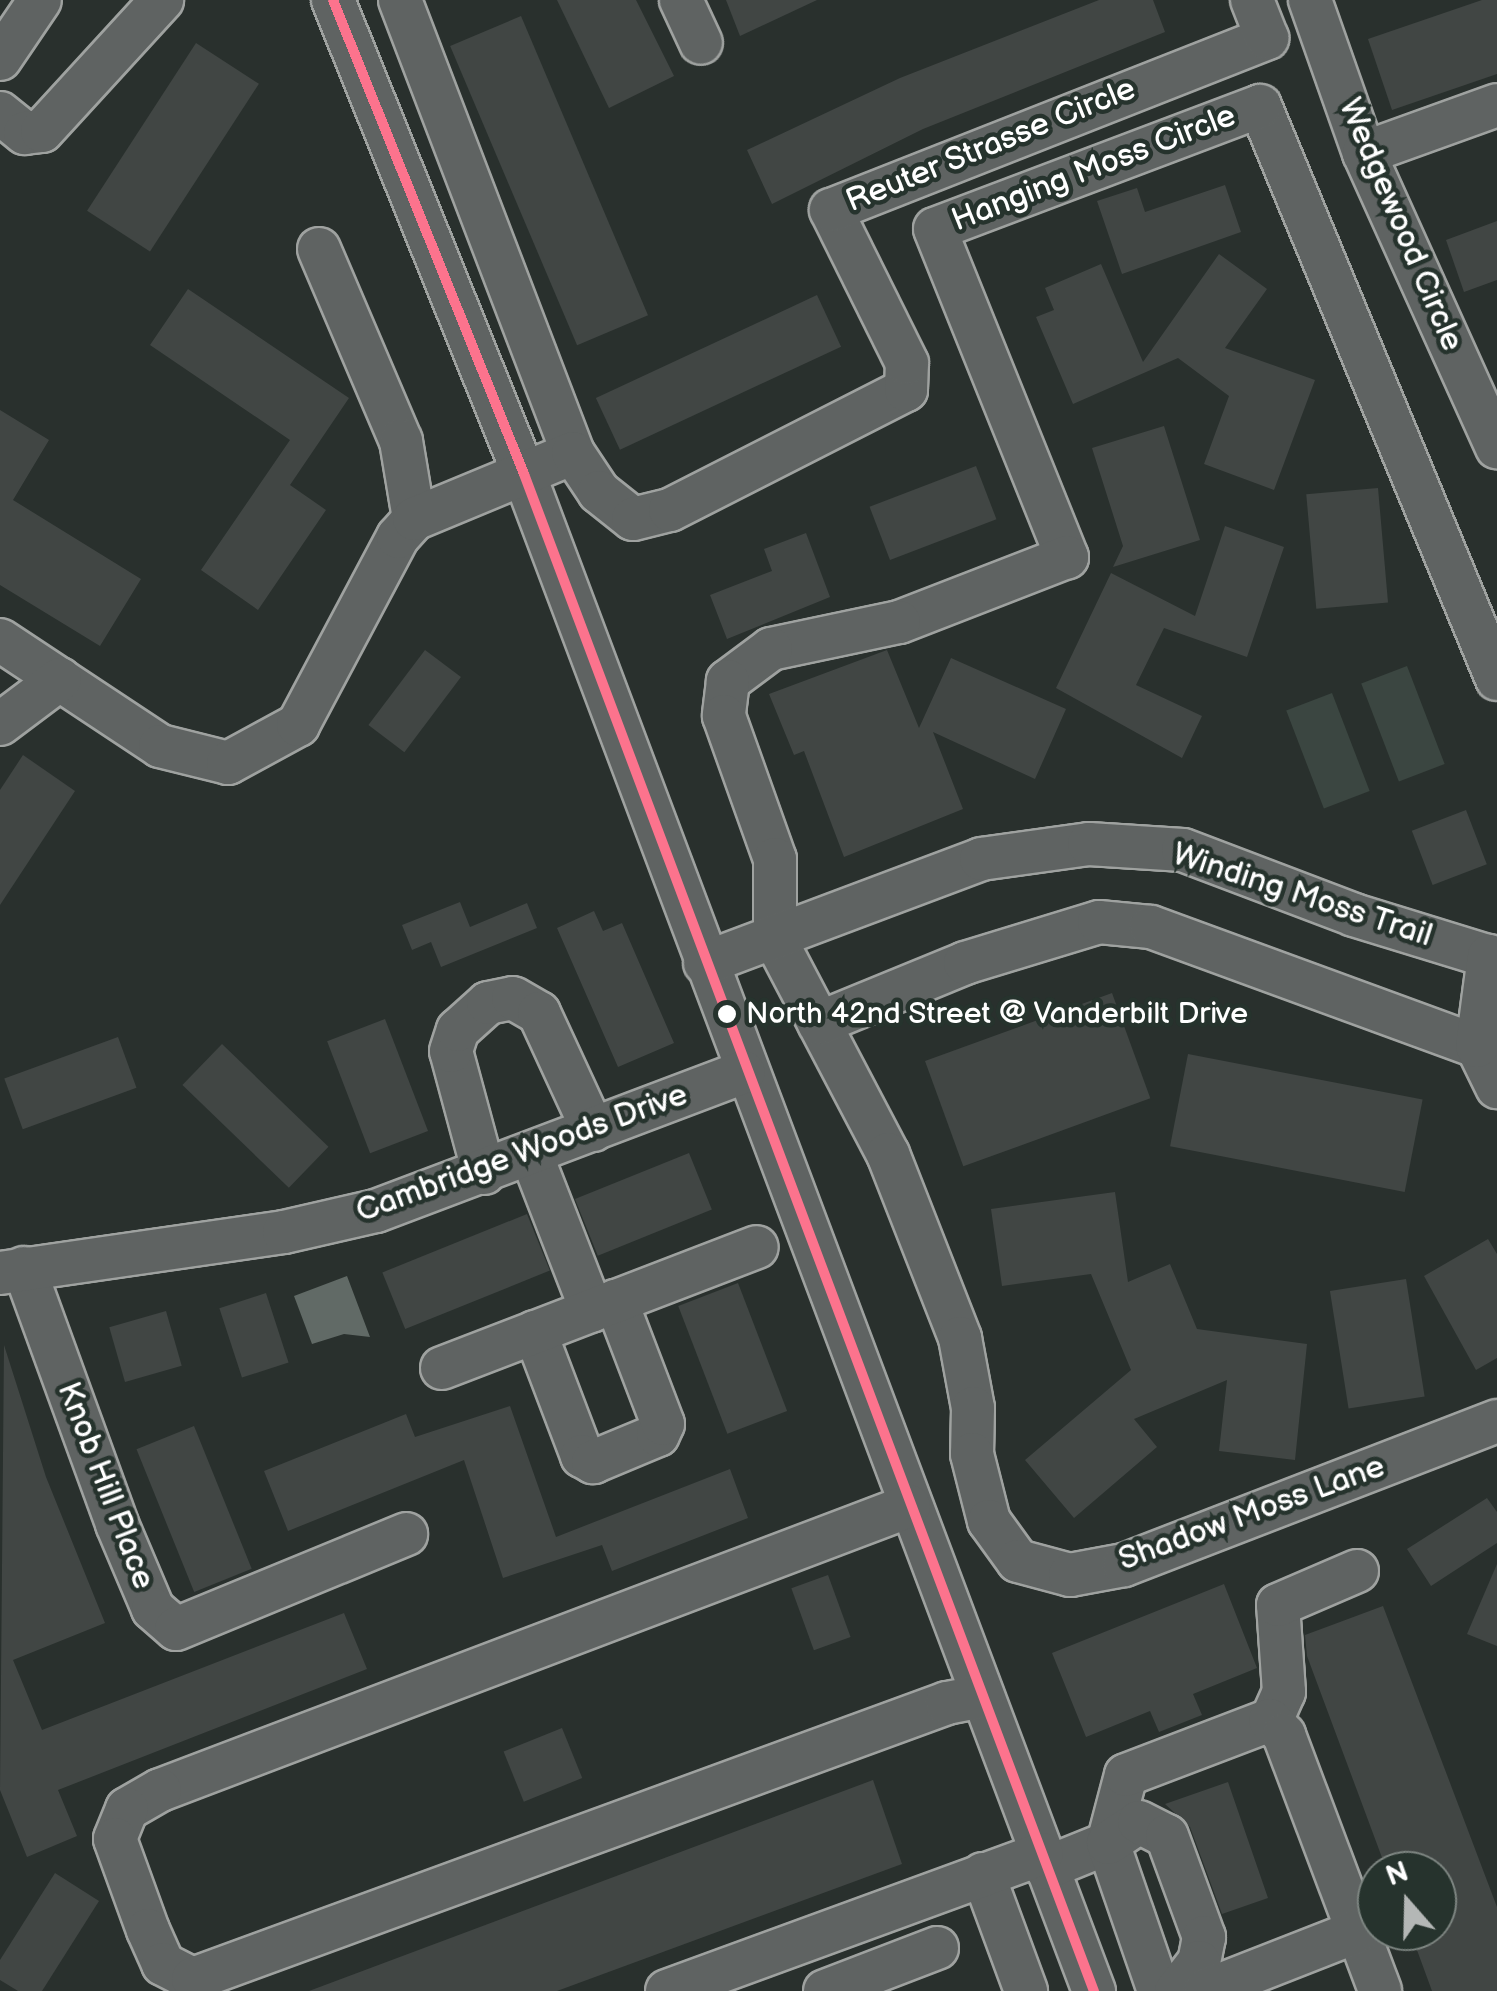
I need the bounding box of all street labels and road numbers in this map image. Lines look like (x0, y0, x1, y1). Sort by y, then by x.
street label: Reuter Strasse Circle (840, 70, 1142, 222)
street label: Wedgewood Circle (1329, 93, 1471, 357)
street label: Hanging Moss Circle (947, 97, 1241, 241)
street label: Winding Moss Trail (1167, 836, 1437, 956)
street label: Cambridge Woods Drive (351, 1076, 693, 1232)
street label: Knob Hill Place (48, 1377, 162, 1595)
street label: Shadow Moss Lane (1114, 1448, 1390, 1580)

